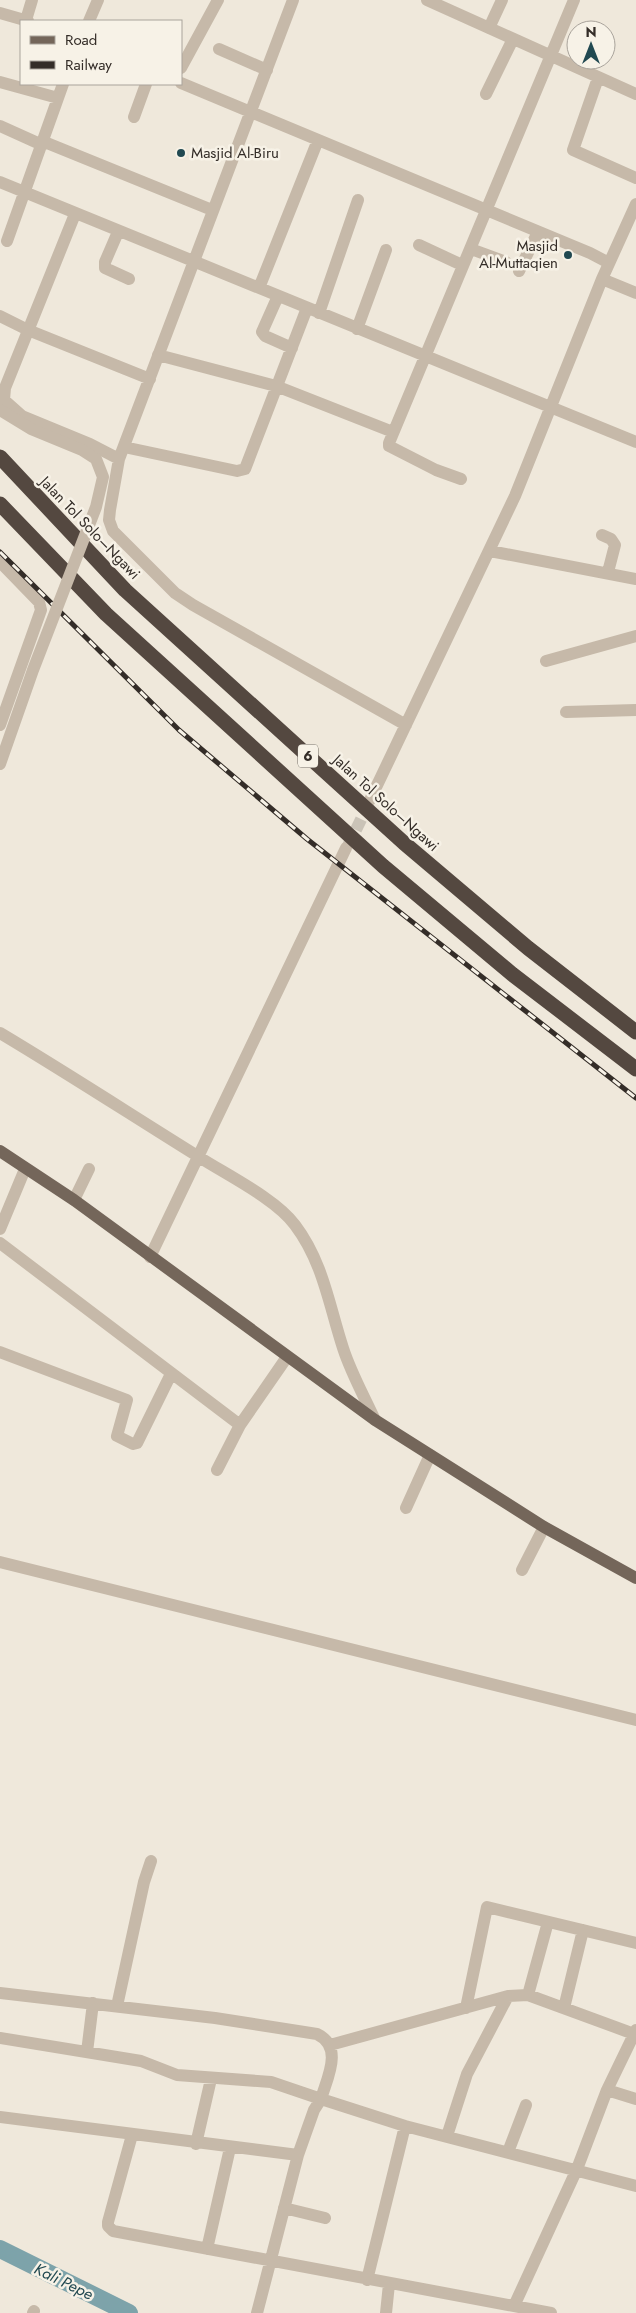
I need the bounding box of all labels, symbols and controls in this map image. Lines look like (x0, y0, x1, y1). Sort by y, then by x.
legend (20, 20, 182, 85)
north arrow (566, 20, 616, 70)
text: N (585, 22, 597, 42)
text: Road (65, 29, 97, 51)
text: Railway (65, 54, 112, 76)
place label: Masjid Al-Biru (191, 142, 279, 164)
marker: Masjid Al-Biru (175, 147, 187, 159)
place label: Masjid Al-Muttaqien (479, 235, 558, 274)
marker: Masjid Al-Muttaqien (562, 249, 574, 261)
street label: Jalan Tol Solo–Ngawi (33, 470, 145, 585)
road number: 6 (298, 744, 318, 768)
street label: Jalan Tol Solo–Ngawi (327, 748, 444, 857)
water label: Kali Pepe (30, 2257, 97, 2306)

